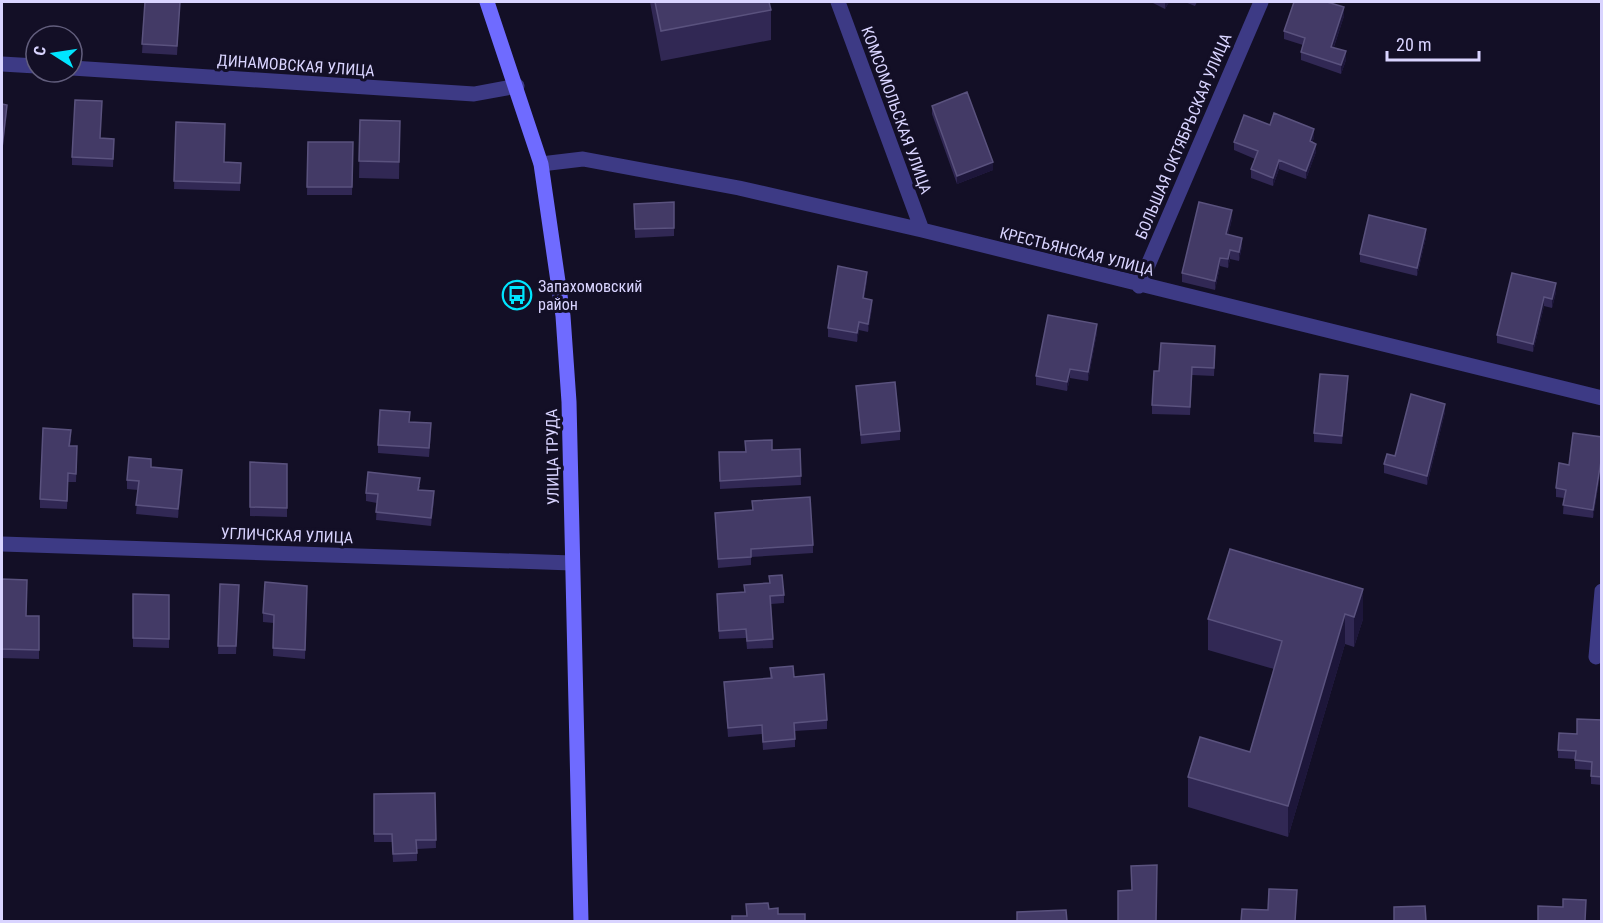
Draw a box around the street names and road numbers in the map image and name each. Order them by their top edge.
street label: КОМСОМОЛЬСКАЯ УЛИЦА [857,24,936,197]
street label: БОЛЬШАЯ ОКТЯБРЬСКАЯ УЛИЦА [1131,30,1236,242]
street label: ДИНАМОВСКАЯ УЛИЦА [217,51,375,80]
street label: КРЕСТЬЯНСКАЯ УЛИЦА [998,223,1156,280]
street label: УЛИЦА ТРУДА [542,409,563,505]
street label: УГЛИЧСКАЯ УЛИЦА [220,524,354,547]

